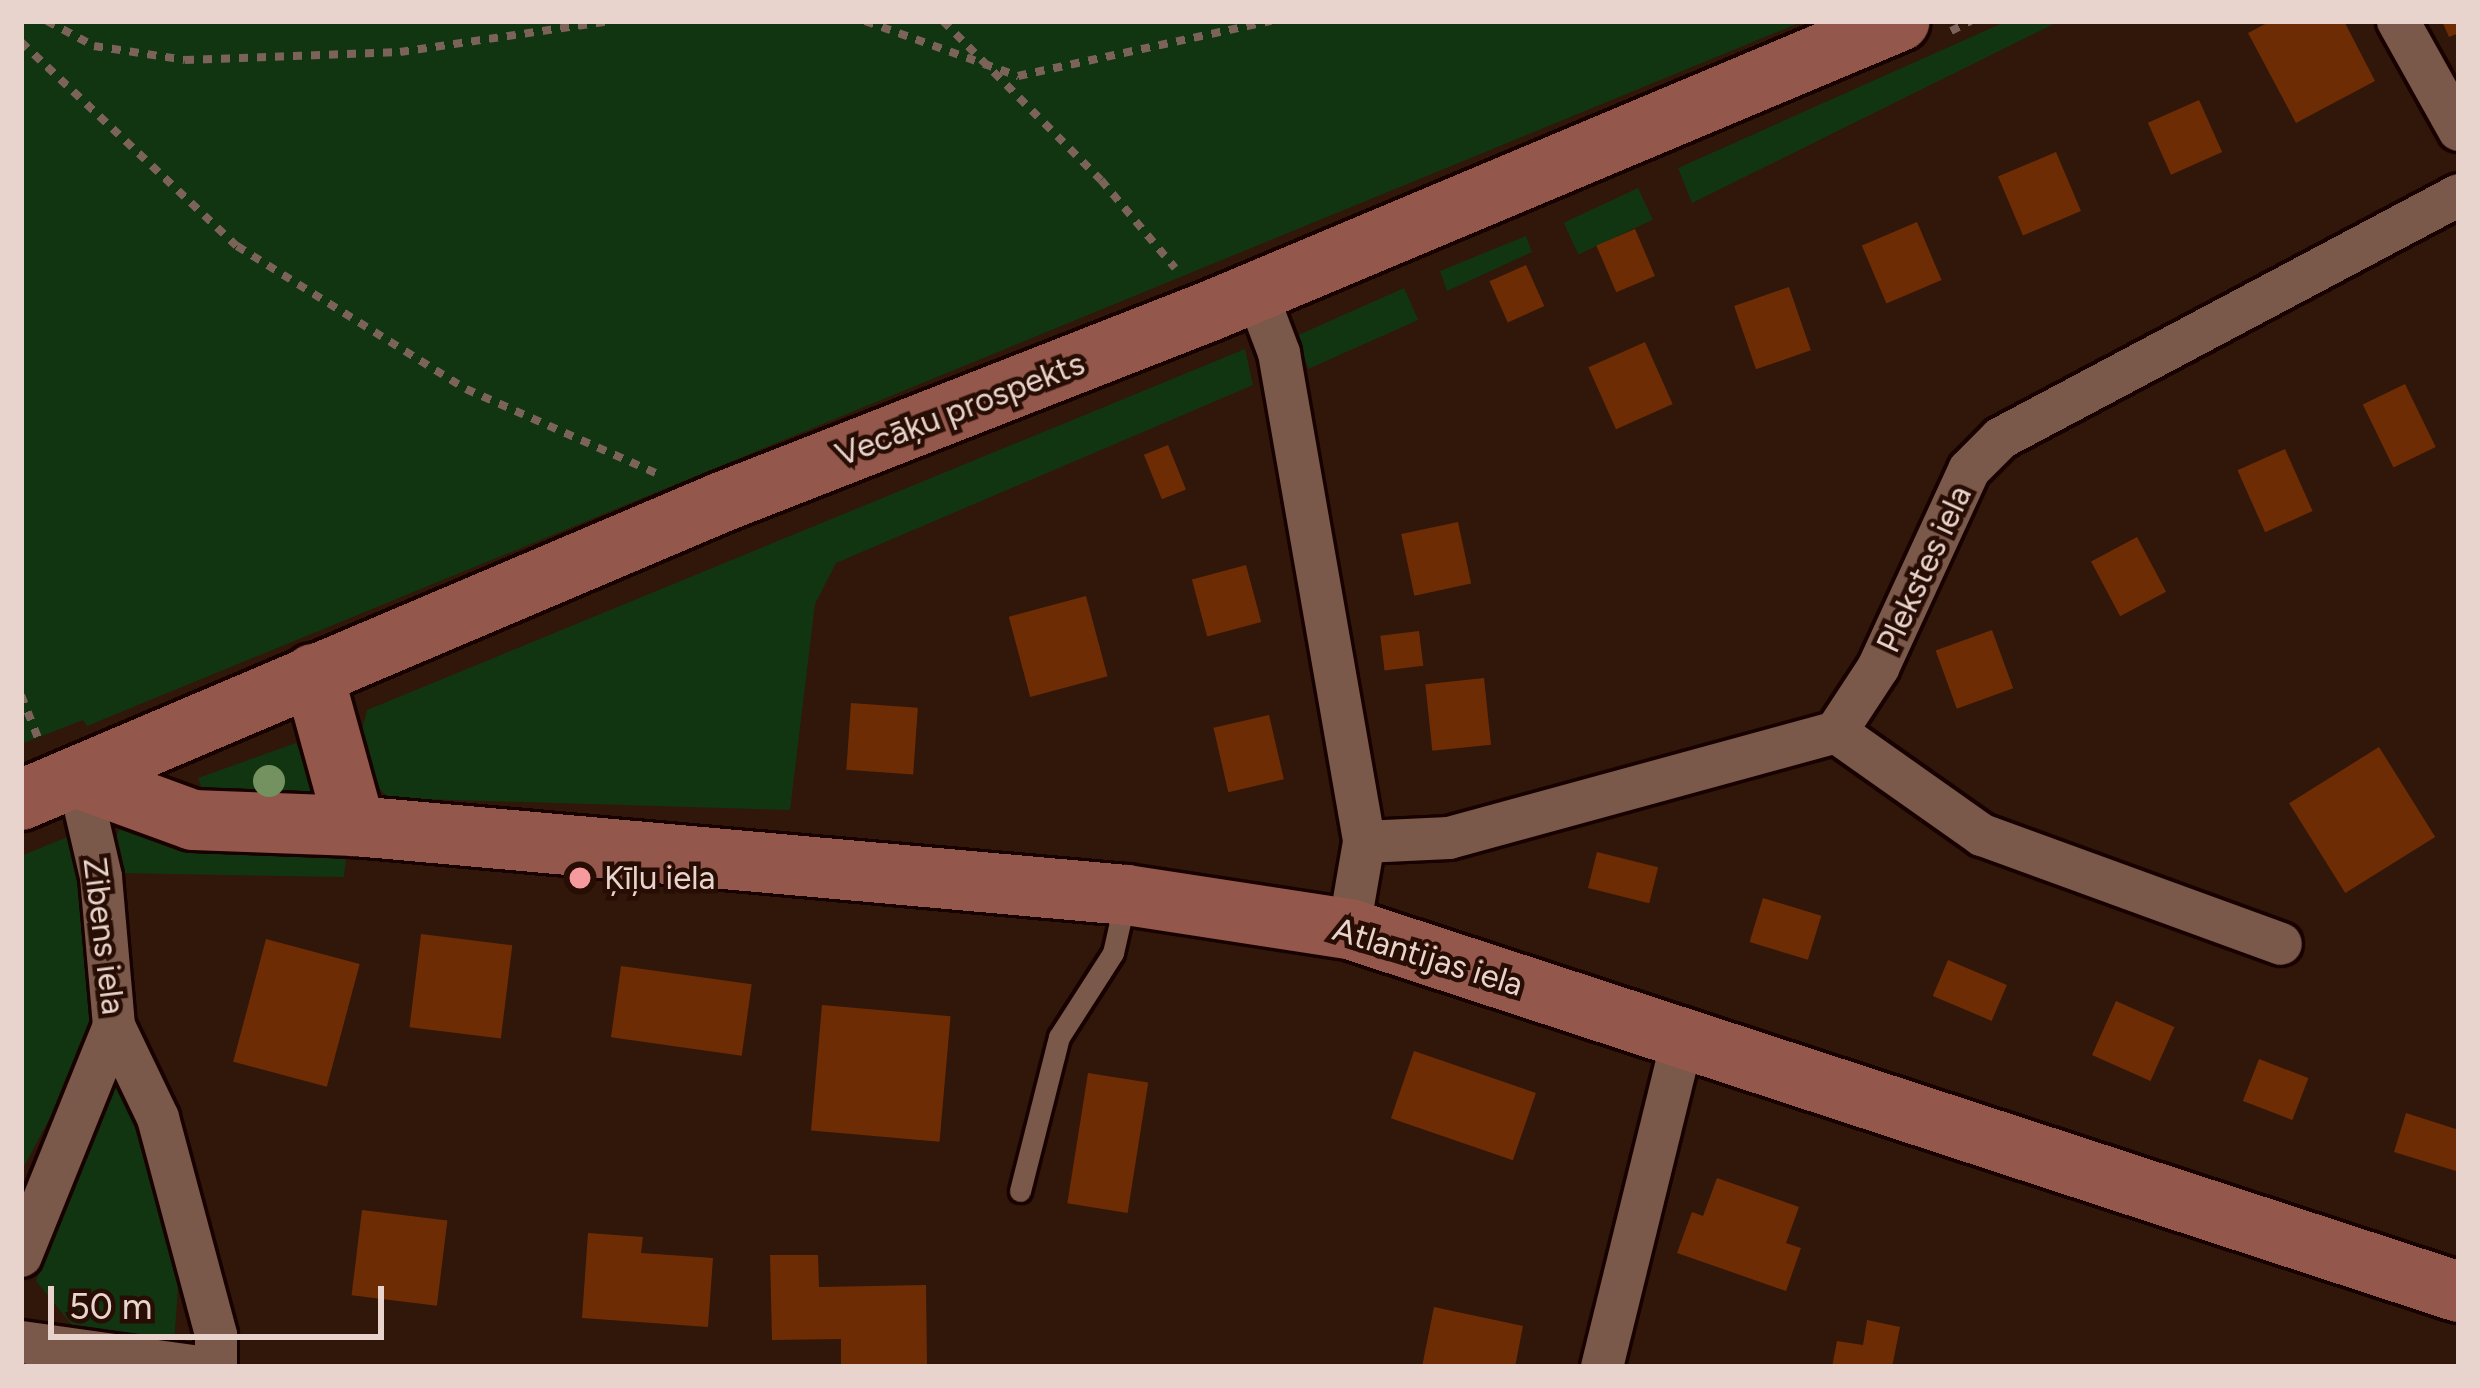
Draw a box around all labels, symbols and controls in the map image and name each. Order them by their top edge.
street label: Vecāķu prospekts [830,343,1090,475]
street label: Plekstes iela [1868,479,1980,659]
street label: Zibens iela [75,855,133,1017]
place label: Ķīļu iela [604,858,715,898]
marker: Ķīļu iela [567,865,593,891]
street label: Atlantijas iela [1328,909,1528,1005]
scale bar [54,1262,390,1336]
text: 50 m [69,1285,152,1328]

